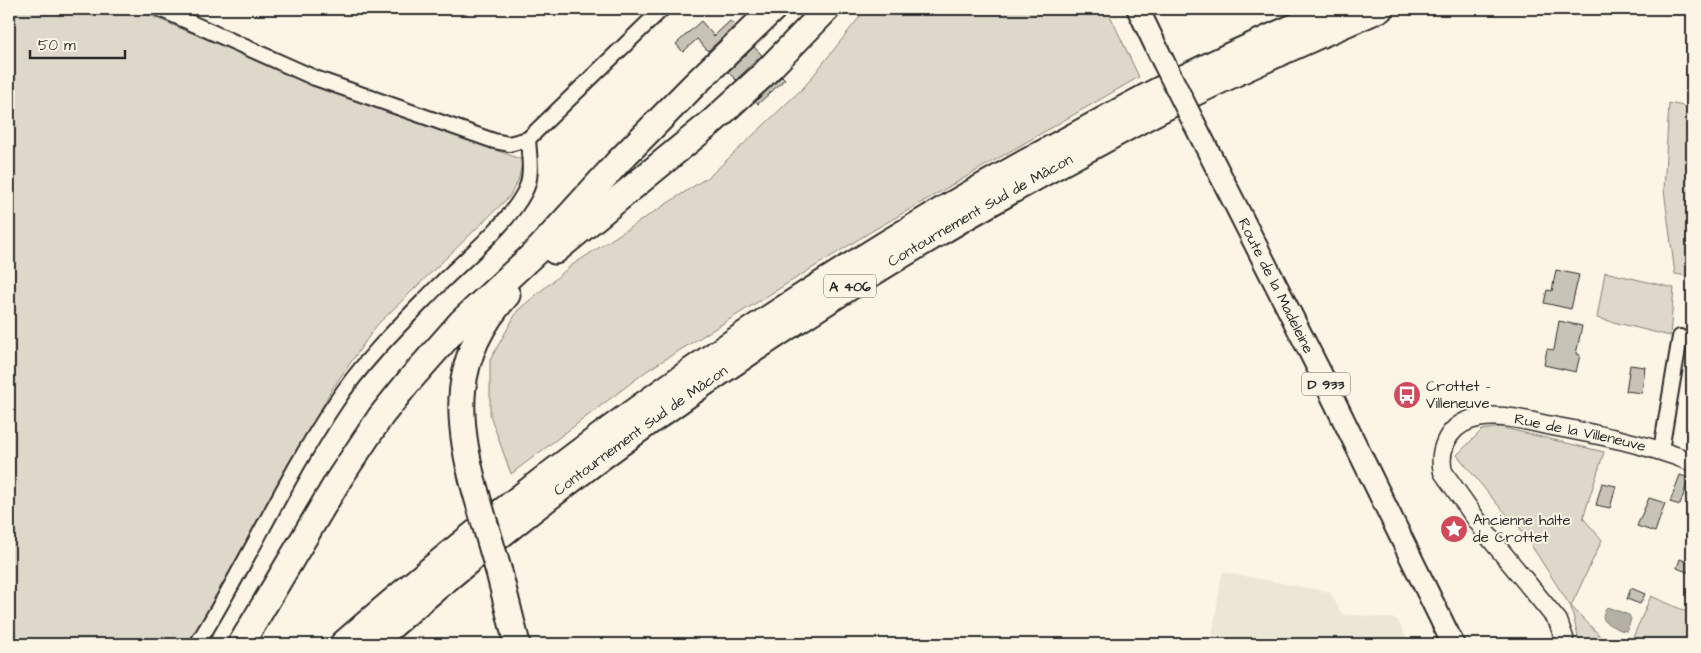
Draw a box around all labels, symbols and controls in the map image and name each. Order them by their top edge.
scale bar [30,28,125,60]
text: 50 m [38,35,76,56]
street label: Contournement Sud de Mâcon [884,149,1077,272]
street label: Route de la Madeleine [1233,215,1319,357]
road number: A 406 [824,274,876,298]
street label: Contournement Sud de Mâcon [549,360,732,501]
road number: D 933 [1302,372,1350,396]
place label: Crottet - Villeneuve [1426,376,1491,414]
bus stop icon: Crottet - Villeneuve [1392,380,1422,410]
street label: Rue de la Villeneuve [1513,408,1648,457]
place label: Ancienne halte de Crottet [1473,510,1571,548]
place icon: Ancienne halte de Crottet [1439,514,1469,544]

